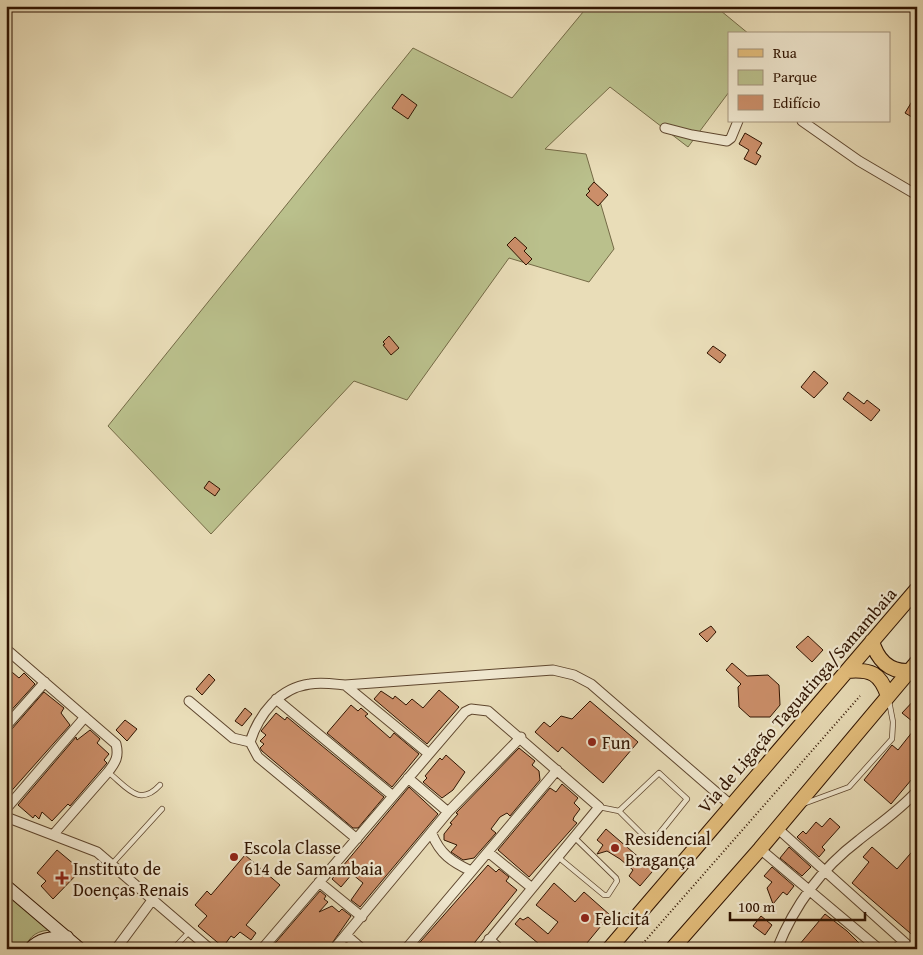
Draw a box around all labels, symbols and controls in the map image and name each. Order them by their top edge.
legend [728,32,890,122]
text: Rua [773,42,797,63]
text: Parque [773,66,817,87]
text: Edifício [773,92,821,113]
street label: Via de Ligação Taguatinga/Samambaia [691,581,903,819]
place label: Fun [602,729,631,756]
marker: Fun [586,736,598,748]
place label: Residencial Bragança [625,825,711,873]
place label: Escola Classe 614 de Samambaia [244,834,383,882]
marker: Residencial Bragança [609,842,621,854]
marker: Escola Classe 614 de Samambaia [228,851,240,863]
place label: Instituto de Doenças Renais [73,855,189,903]
marker: Instituto de Doenças Renais [55,871,69,885]
scale bar [730,890,866,922]
text: 100 m [738,896,776,917]
place label: Felicitá [595,905,650,932]
marker: Felicitá [579,912,591,924]

